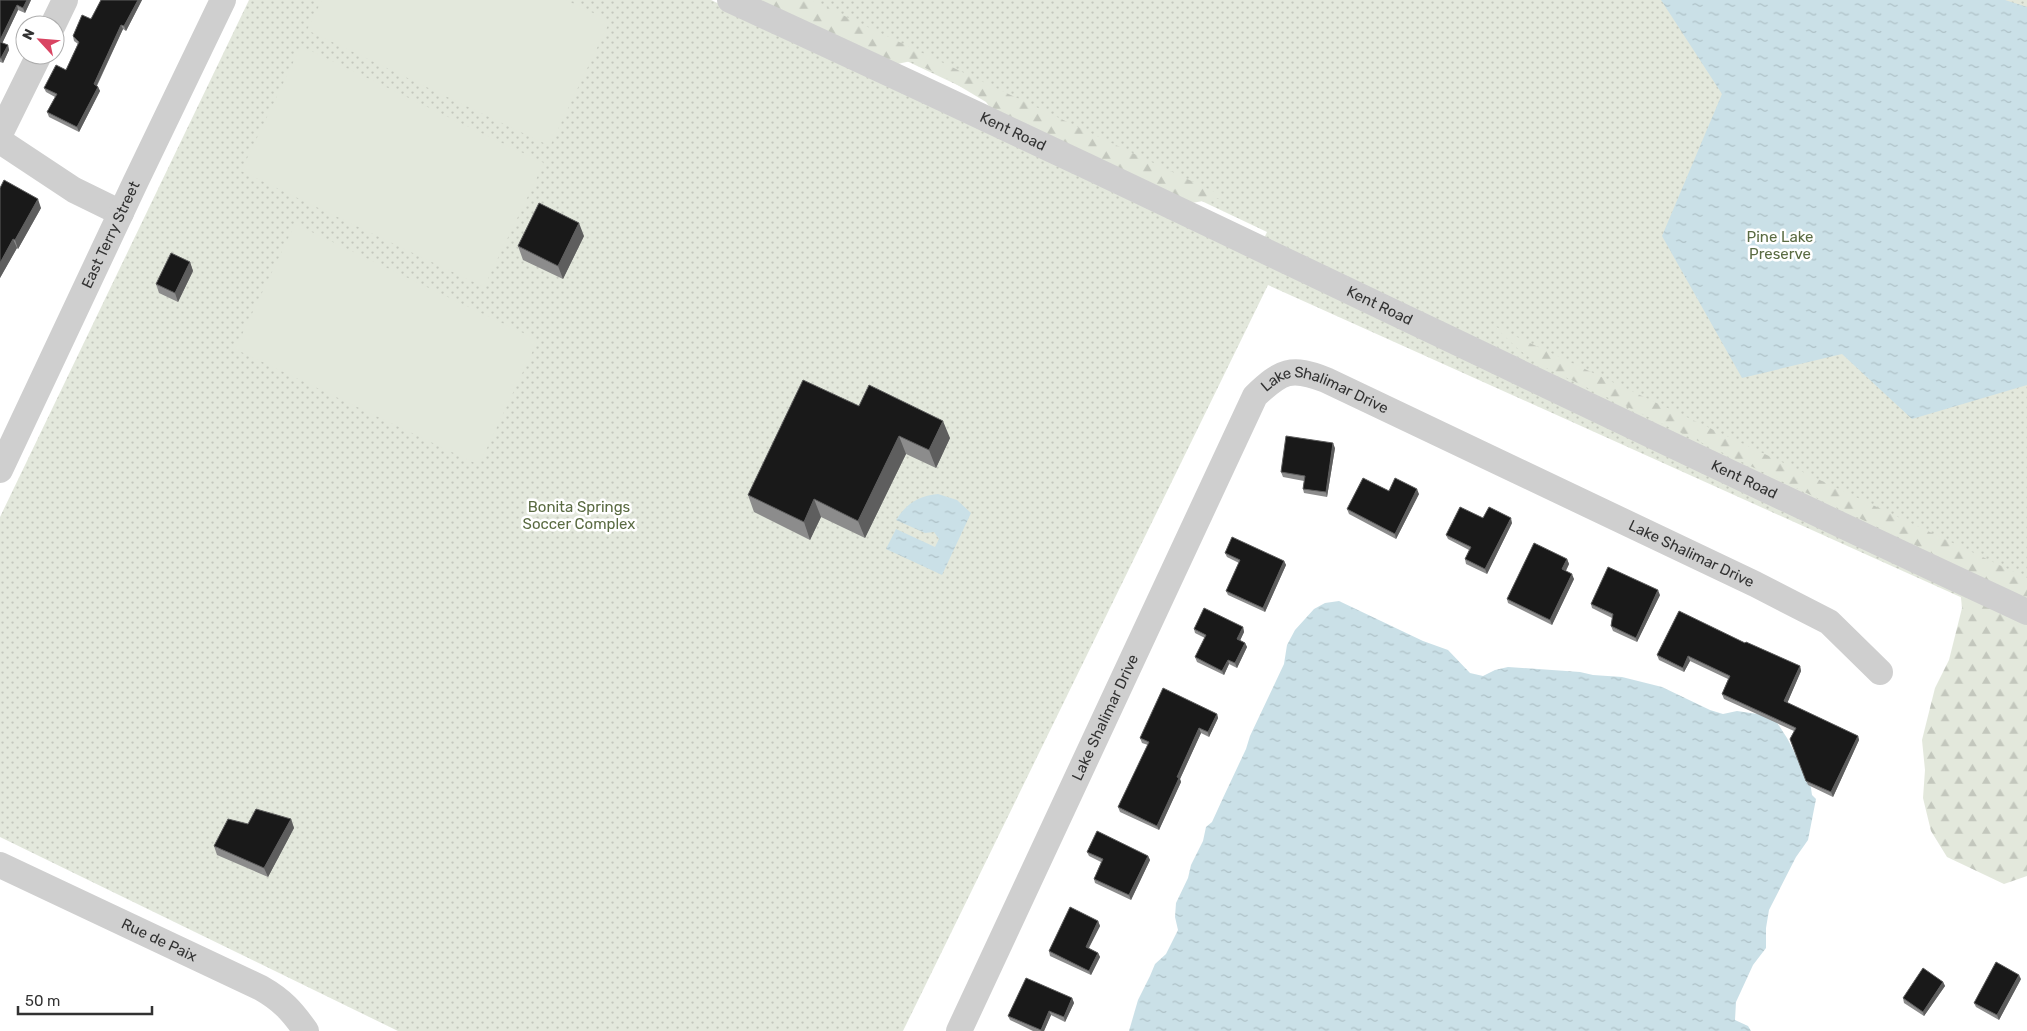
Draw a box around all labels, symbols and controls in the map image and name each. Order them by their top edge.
north arrow [15,15,65,65]
text: N [19,26,39,43]
street label: Kent Road [977,108,1049,155]
street label: East Terry Street [78,178,144,291]
park label: Pine Lake Preserve [1747,228,1813,263]
street label: Kent Road [1344,282,1416,329]
street label: Lake Shalimar Drive [1257,363,1391,417]
street label: Kent Road [1708,456,1780,503]
park label: Bonita Springs Soccer Complex [523,498,635,533]
street label: Lake Shalimar Drive [1626,516,1757,591]
street label: Lake Shalimar Drive [1068,651,1142,783]
street label: Rue de Paix [119,915,200,966]
scale bar [18,984,151,1016]
text: 50 m [25,992,60,1010]

